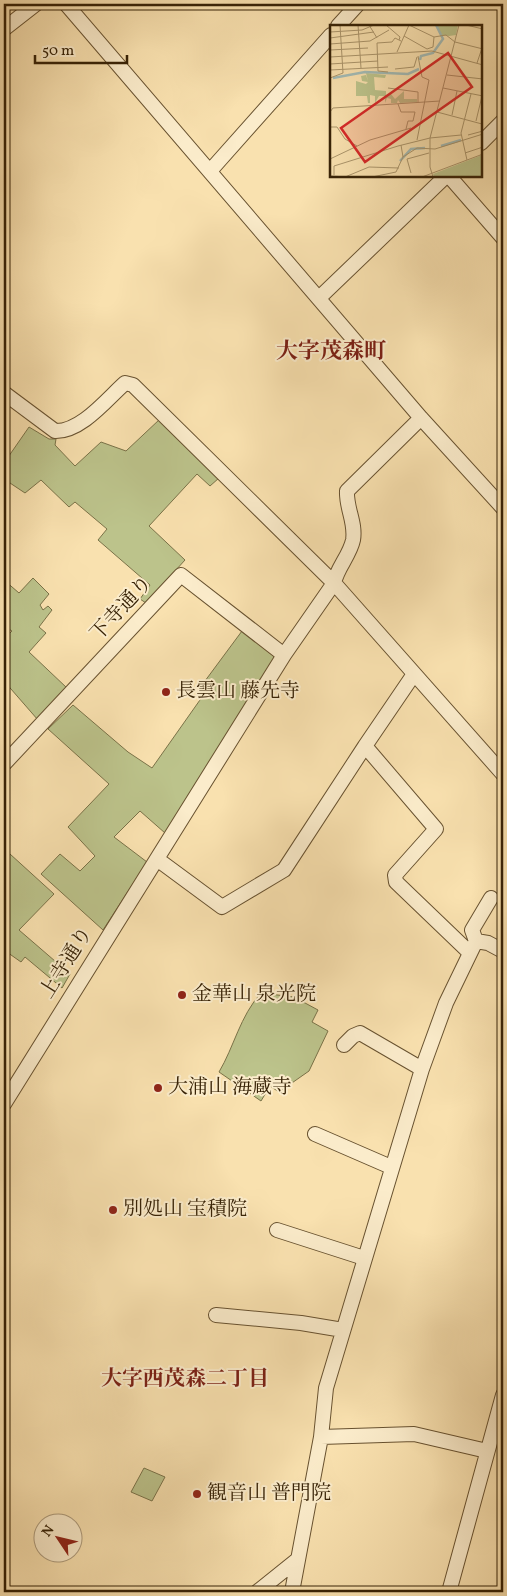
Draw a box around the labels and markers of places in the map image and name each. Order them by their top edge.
place label: 長雲山 藤先寺 [176,678,300,706]
marker: 長雲山 藤先寺 [160,686,172,698]
place label: 金華山 泉光院 [192,981,316,1009]
marker: 金華山 泉光院 [176,989,188,1001]
place label: 大浦山 海蔵寺 [168,1074,292,1102]
marker: 大浦山 海蔵寺 [152,1082,164,1094]
place label: 別処山 宝積院 [123,1196,247,1224]
marker: 別処山 宝積院 [107,1204,119,1216]
place label: 観音山 普門院 [207,1480,331,1508]
marker: 観音山 普門院 [191,1488,203,1500]

